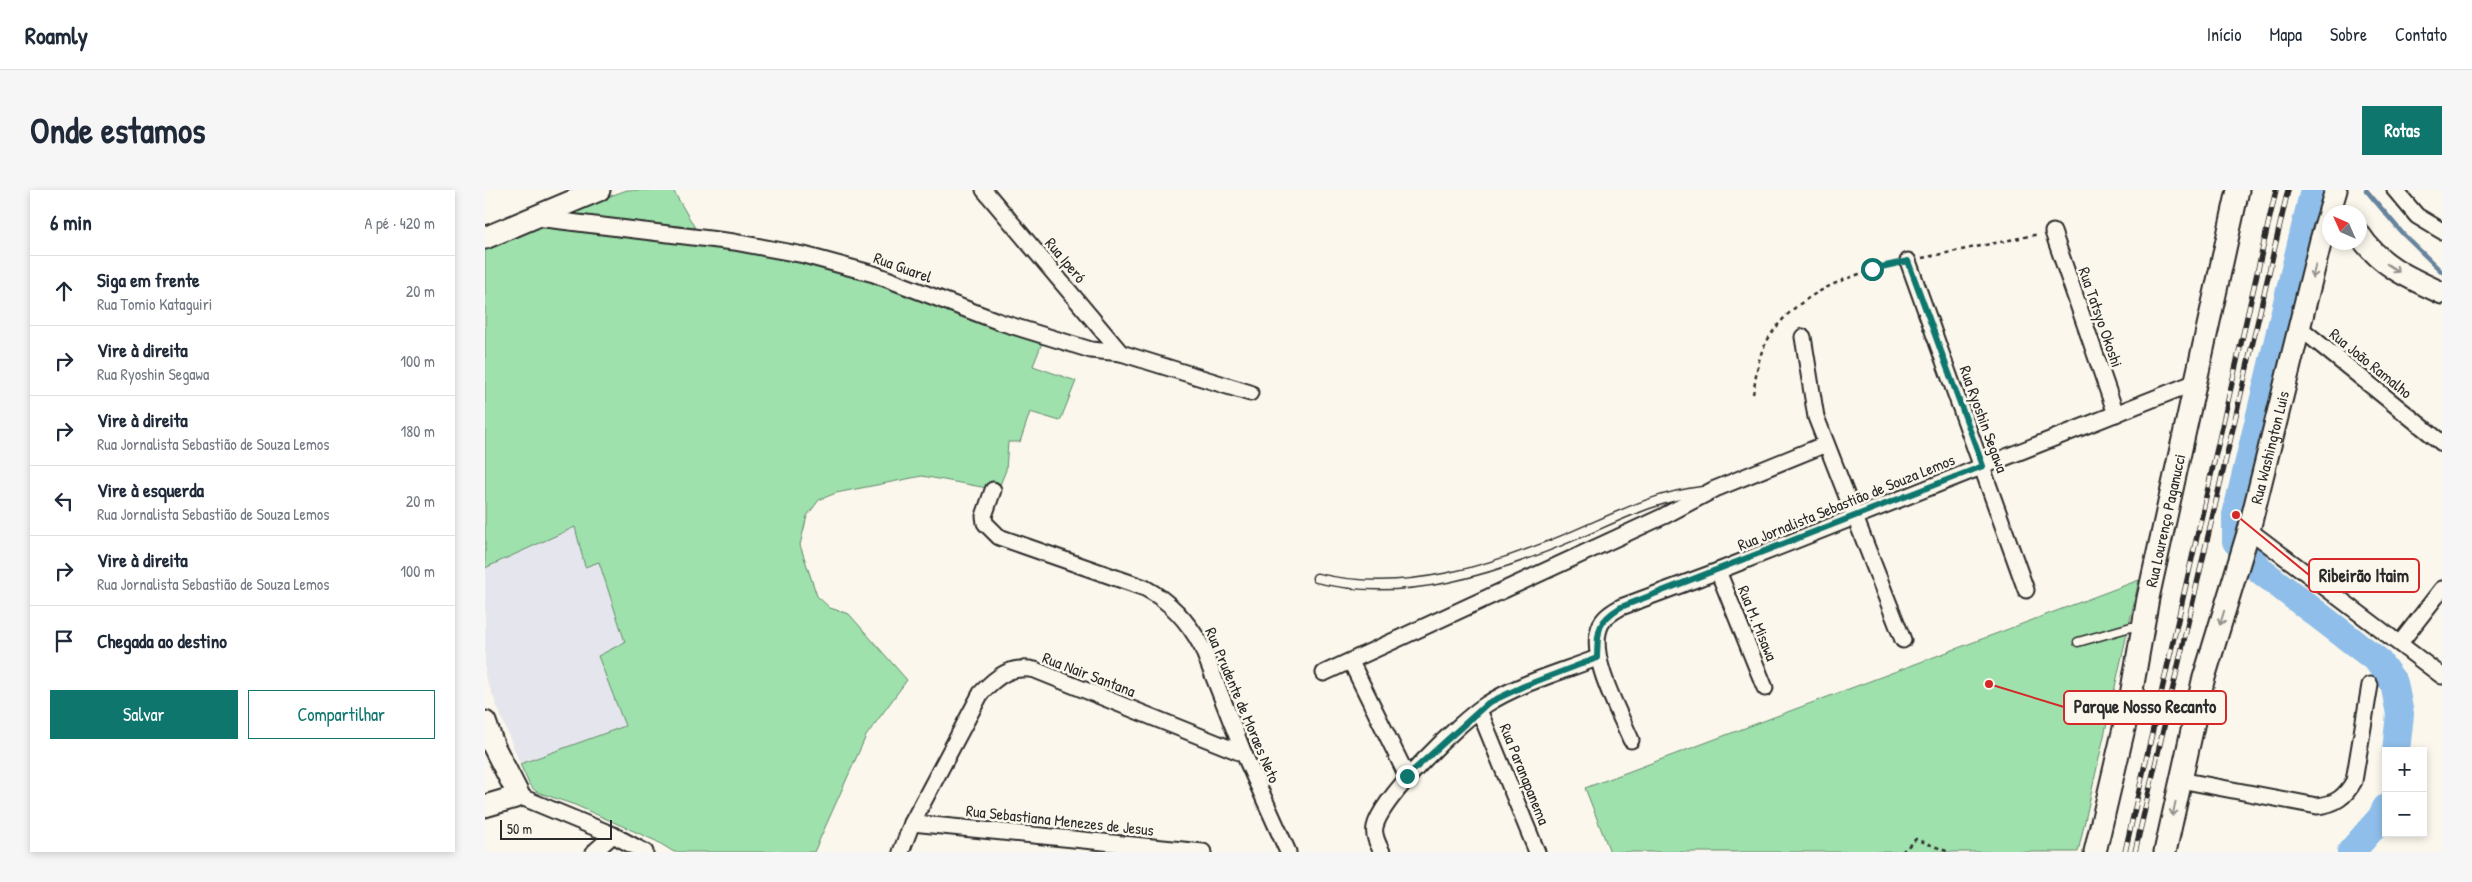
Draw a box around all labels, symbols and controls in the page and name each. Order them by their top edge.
text: Roamly [25,19,88,51]
text: Início [2207,22,2241,47]
text: Mapa [2269,22,2302,47]
text: Sobre [2330,22,2367,47]
text: Contato [2395,22,2447,47]
button: Rotas [2362,106,2442,155]
text: Onde estamos [30,107,205,154]
north arrow [2322,205,2367,250]
text: 6 min [50,208,92,237]
text: A pé · 420 m [365,212,435,234]
street label: Rua Iperó [1040,233,1092,288]
street label: Rua Guarel [871,246,936,288]
route start [1861,258,1884,281]
one-way arrow [2309,262,2318,278]
one-way arrow [2386,263,2400,274]
street label: Rua Tatsyo Okoshi [2074,264,2128,370]
text: Siga em frente [97,267,200,293]
icon: ahead [50,277,78,305]
text: 20 m [406,280,435,302]
text: Rua Tomio Kataguiri [97,293,212,315]
street label: Rua João Ramalho [2325,323,2417,404]
text: Vire à direita [97,337,188,363]
icon: right [50,347,78,375]
text: 100 m [400,350,435,372]
street label: Rua Ryoshin Segawa [1954,362,2014,476]
text: Rua Ryoshin Segawa [97,363,209,385]
street label: Rua Washington Luis [2245,389,2294,506]
text: Vire à direita [97,407,188,433]
icon: right [50,417,78,445]
text: 180 m [401,420,435,442]
text: Rua Jornalista Sebastião de Souza Lemos [97,433,329,455]
street label: Rua Jornalista Sebastião de Souza Lemos [1734,448,1958,556]
street label: Rua Lourenço Paganucci [2140,452,2190,589]
text: Vire à esquerda [97,477,204,503]
icon: left [50,487,78,515]
text: 20 m [406,490,435,512]
text: Rua Jornalista Sebastião de Souza Lemos [97,503,329,525]
text: Vire à direita [97,547,188,573]
icon: right [50,557,78,585]
callout: Ribeirão Itaim [2309,559,2419,592]
text: 100 m [400,560,435,582]
text: Ribeirão Itaim [2319,563,2409,588]
text: Rua Jornalista Sebastião de Souza Lemos [97,573,329,595]
street label: Rua M. Misawa [1733,582,1783,664]
one-way arrow [2217,610,2226,625]
street label: Rua Prudente de Moraes Neto [1200,624,1286,787]
icon: arrive [50,627,78,655]
text: Chegada ao destino [97,628,227,654]
street label: Rua Nair Santana [1039,646,1139,702]
button: Salvar [50,690,238,739]
button: Compartilhar [248,690,435,739]
callout: Parque Nosso Recanto [2064,691,2226,724]
text: Parque Nosso Recanto [2074,694,2217,720]
street label: Rua Paranapanema [1495,720,1555,828]
map controls [2382,747,2427,837]
button: + [2382,747,2427,792]
route end [1396,765,1419,788]
button: − [2382,792,2427,837]
street label: Rua Sebastiana Menezes de Jesus [965,799,1155,841]
one-way arrow [2168,801,2178,817]
scale bar [500,817,613,840]
text: 50 m [507,819,532,838]

